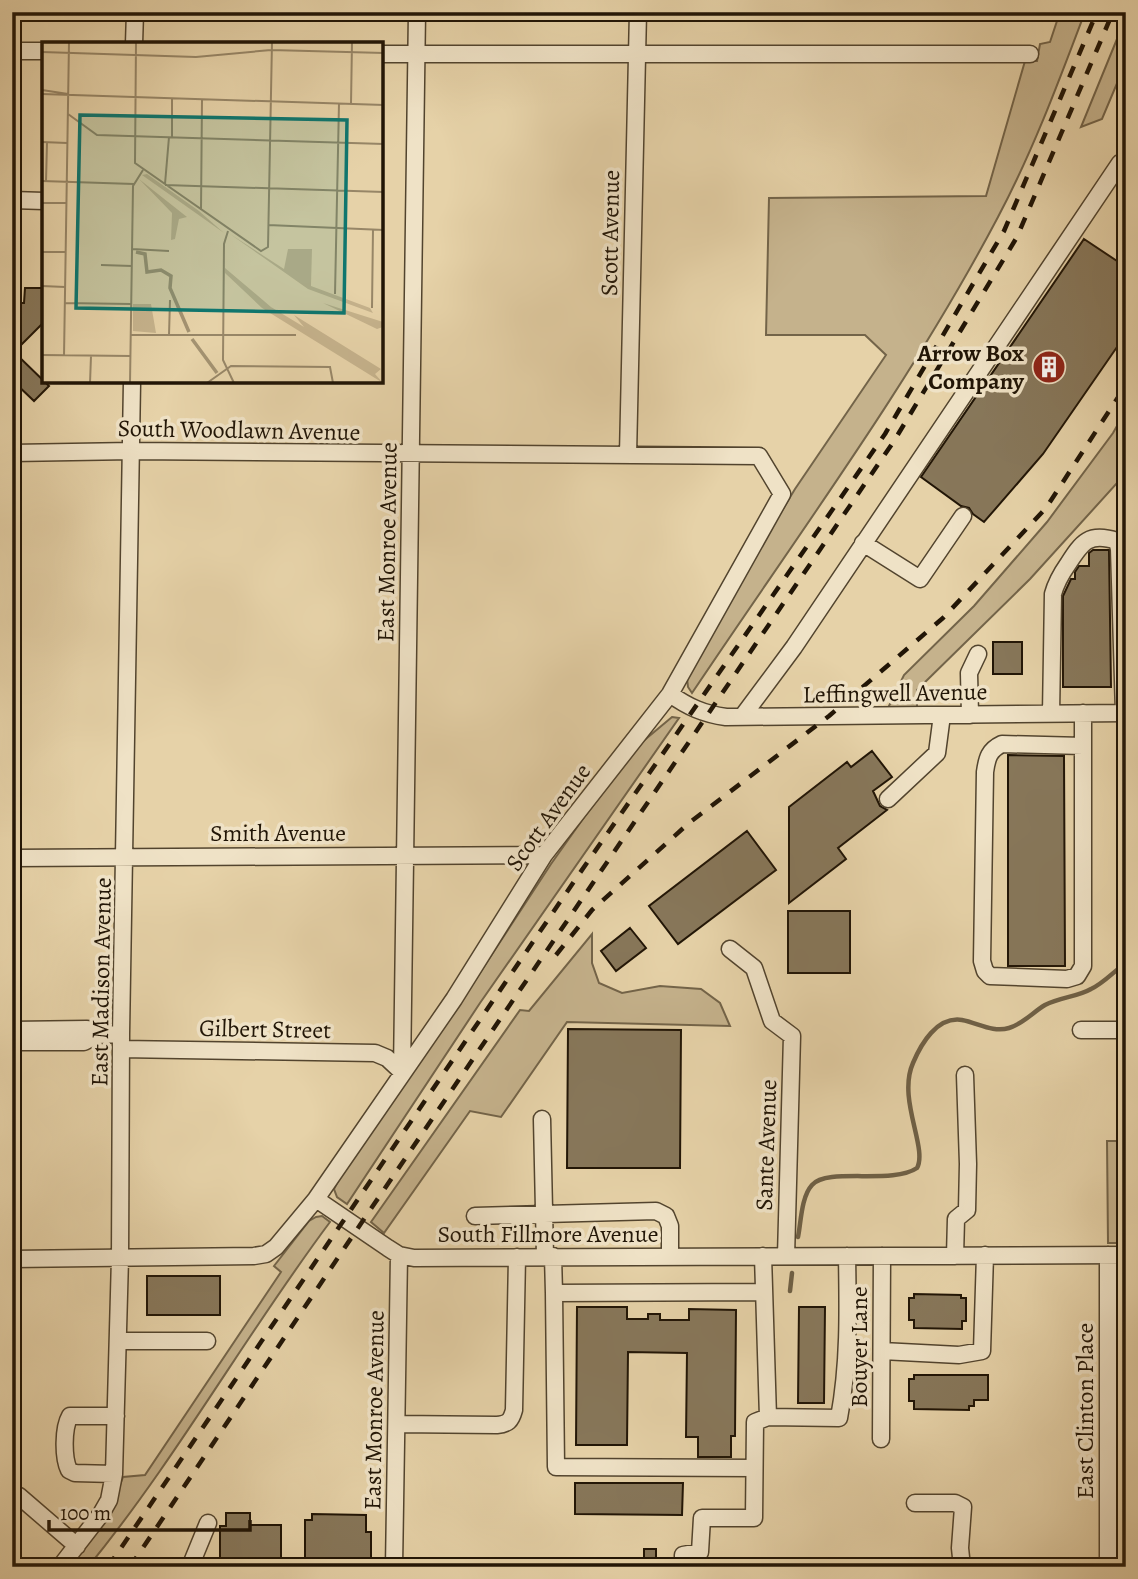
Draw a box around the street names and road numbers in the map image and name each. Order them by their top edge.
street label: Scott Avenue [593,170,627,296]
street label: South Woodlawn Avenue [117,412,361,448]
street label: East Monroe Avenue [369,442,405,642]
street label: Leffingwell Avenue [802,675,988,711]
street label: Scott Avenue [498,757,598,877]
street label: Smith Avenue [210,817,346,849]
street label: East Madison Avenue [83,877,119,1087]
street label: Gilbert Street [199,1012,331,1046]
street label: Sante Avenue [748,1079,784,1211]
street label: South Fillmore Avenue [438,1218,658,1250]
street label: Bouyer Lane [843,1286,875,1408]
street label: East Monroe Avenue [356,1310,392,1510]
street label: East Clinton Place [1069,1323,1101,1499]

